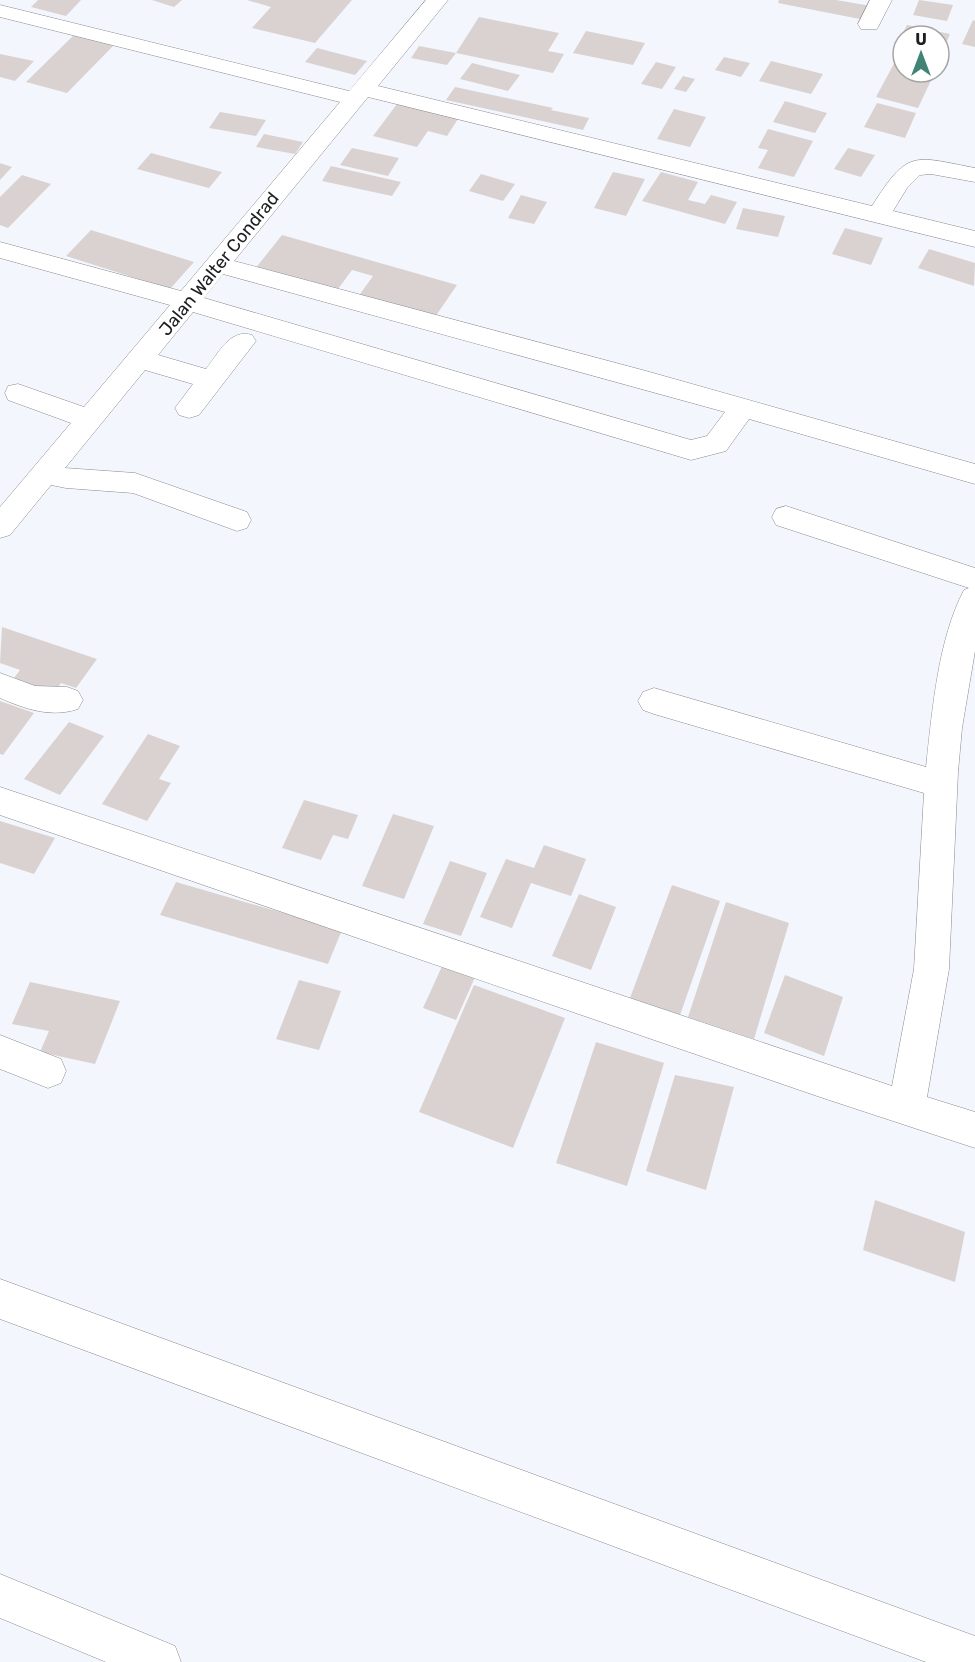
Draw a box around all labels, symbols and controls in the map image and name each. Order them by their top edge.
north arrow [891,24,951,84]
text: U [915,30,927,49]
street label: Jalan Walter Condrad [154,188,284,340]

